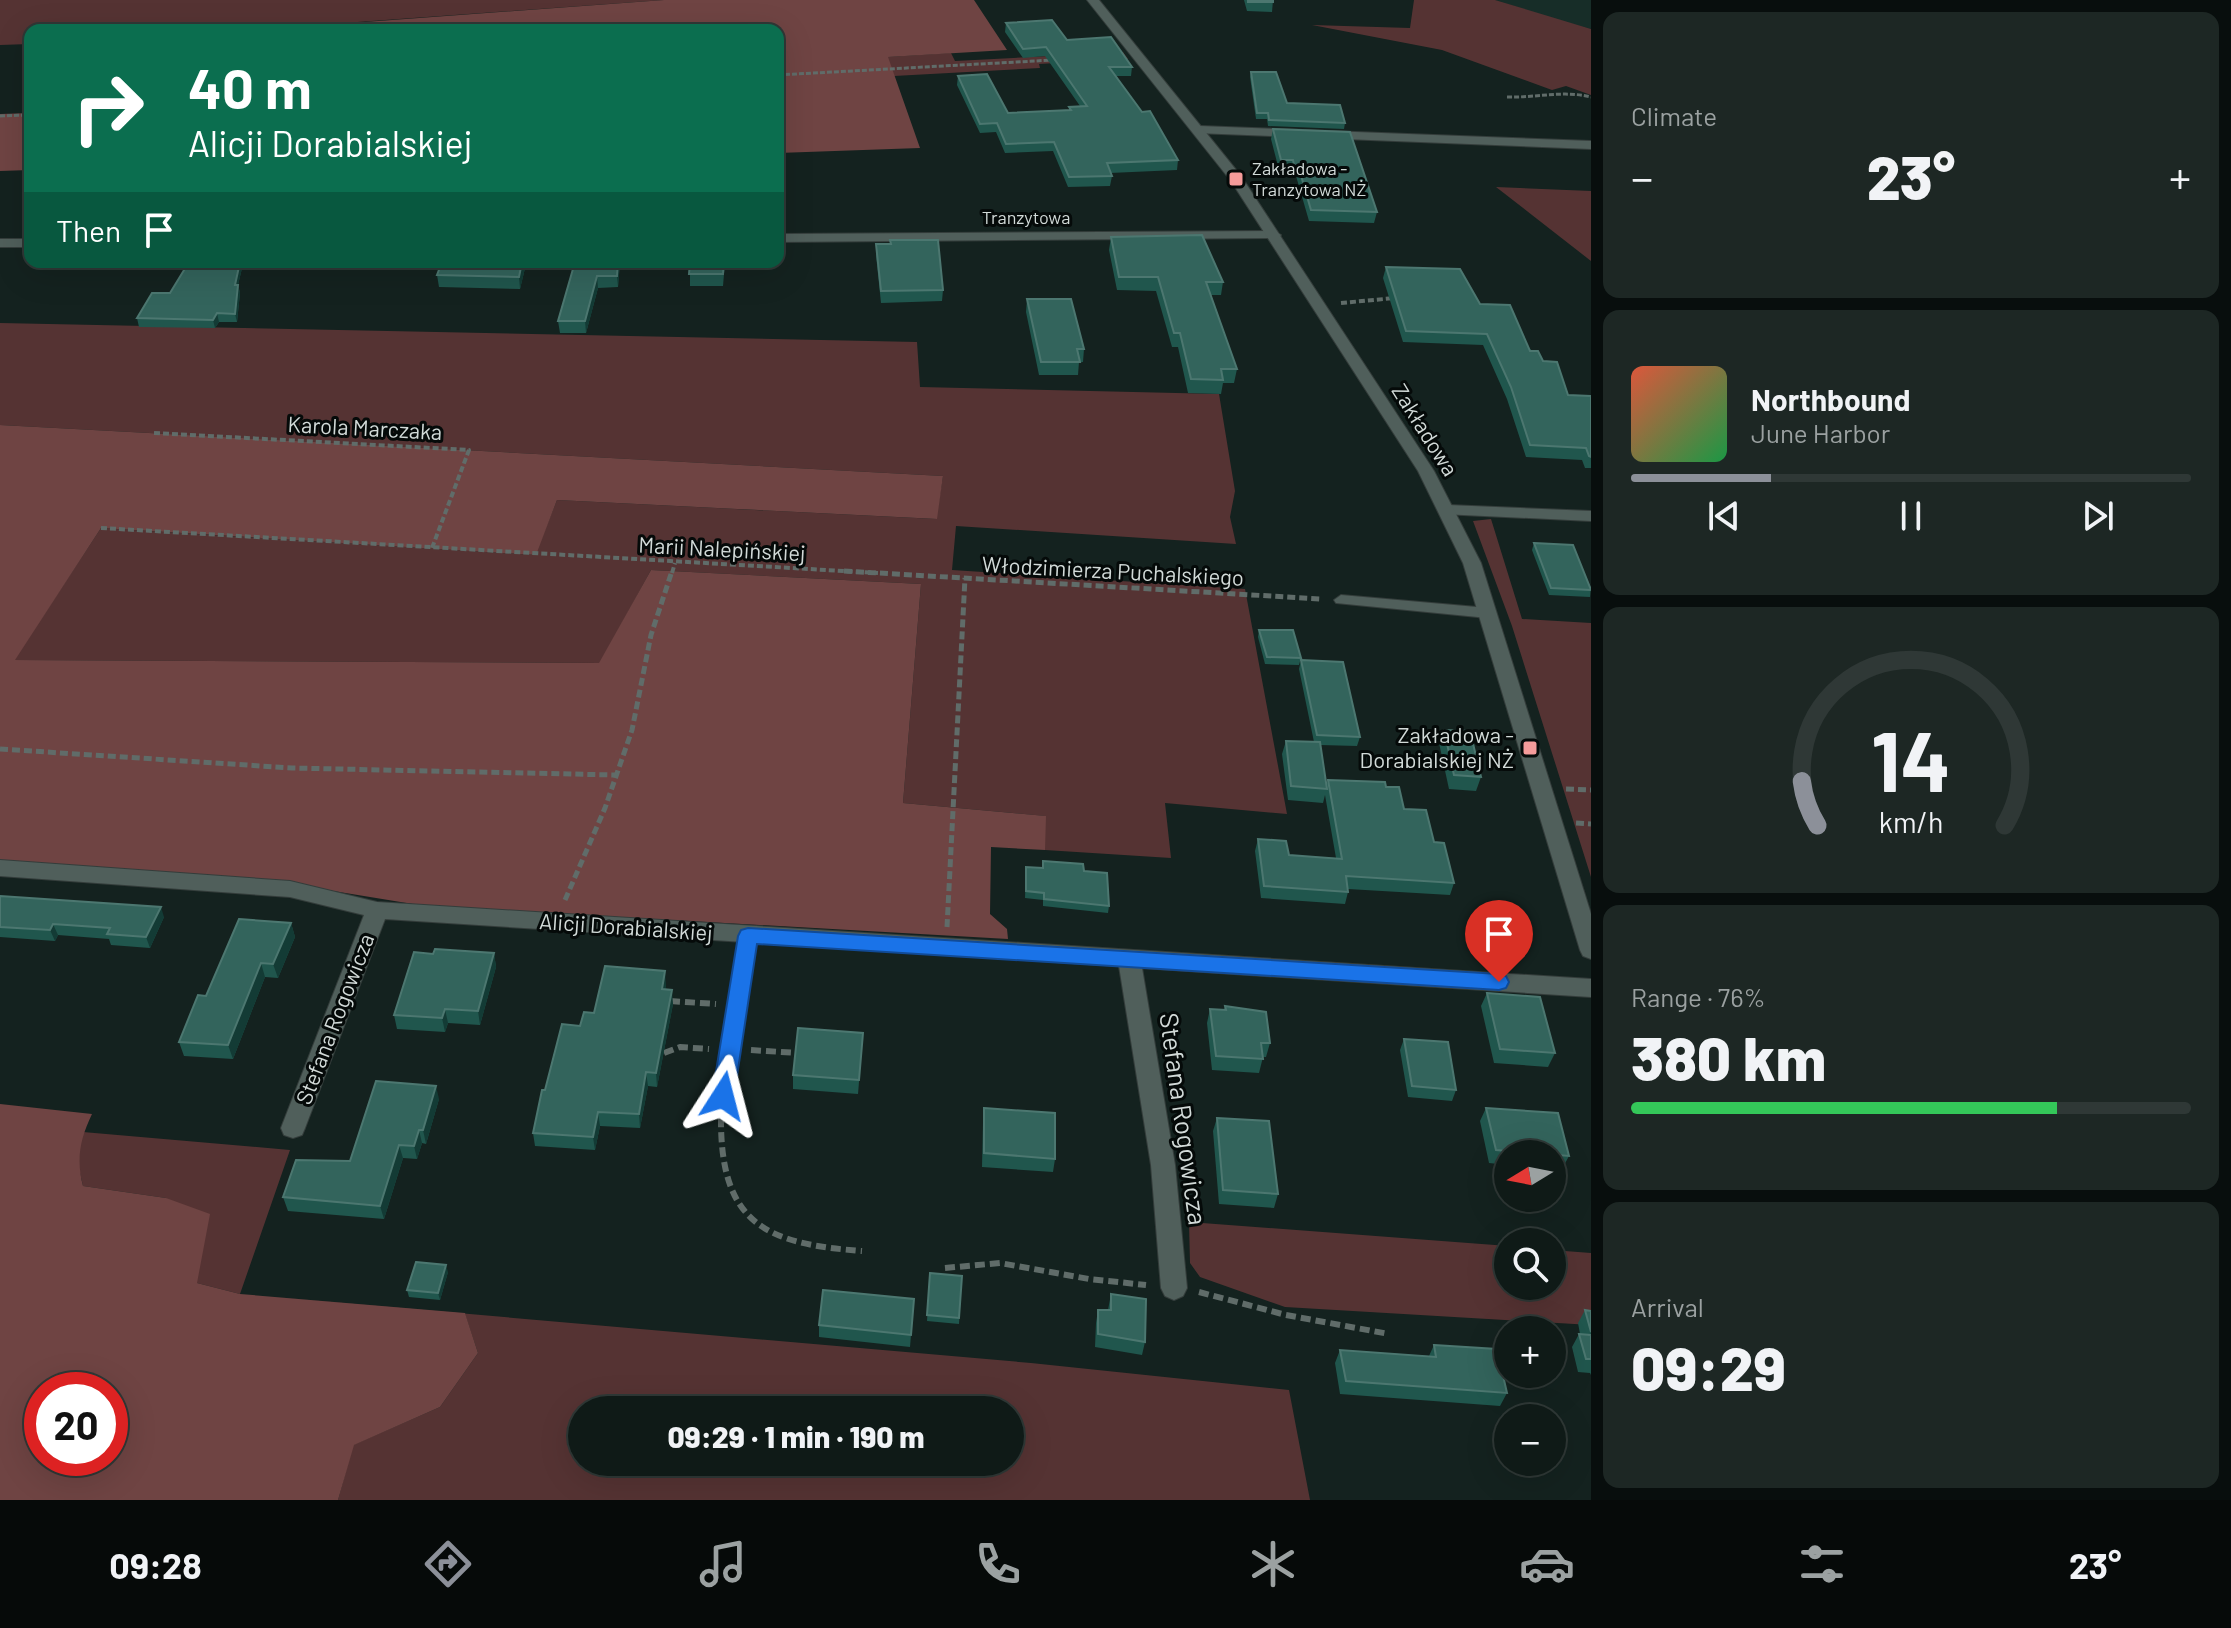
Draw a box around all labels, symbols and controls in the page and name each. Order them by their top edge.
text: 40 m [188,53,312,120]
icon: right [56,56,160,160]
text: Climate [1631,100,1717,131]
text: Alicji Dorabialskiej [188,121,473,164]
text: 23° [1867,140,1955,212]
text: − [1631,150,1653,203]
text: + [2169,150,2191,203]
place label: Zakładowa - Tranzytowa NŻ [1252,157,1366,200]
marker: Zakładowa - Tranzytowa NŻ [1227,170,1245,188]
street label: Tranzytowa [982,206,1070,228]
icon: arrive [137,208,181,252]
text: Then [56,212,121,248]
street label: Zakładowa [1387,379,1464,480]
text: Northbound [1751,381,1910,417]
street label: Karola Marczaka [287,410,443,444]
text: June Harbor [1751,417,1890,448]
icon: previous [1702,494,1746,538]
icon: pause [1889,494,1933,538]
icon: next [2076,494,2120,538]
street label: Marii Nalepińskiej [638,531,806,565]
street label: Włodzimierza Puchalskiego [981,550,1245,590]
text: 14 [1871,709,1951,809]
place label: Zakładowa - Dorabialskiej NŻ [1360,721,1514,772]
marker: Zakładowa - Dorabialskiej NŻ [1521,739,1539,757]
text: km/h [1879,804,1943,839]
pin [1465,900,1533,982]
street label: Alicji Dorabialskiej [538,907,714,945]
icon: arrive [1477,912,1521,956]
street label: Stefana Rogowicza [289,929,379,1108]
text: Range · 76% [1631,981,1766,1012]
street label: Stefana Rogowicza [1154,1011,1215,1227]
text: 380 km [1631,1021,1826,1093]
position arrow [681,1054,765,1138]
north arrow [1494,1140,1566,1212]
map controls [1494,1140,1566,1476]
button: search [1494,1228,1566,1300]
text: Arrival [1631,1291,1704,1322]
button: + [1494,1316,1566,1388]
text: 09:29 [1631,1331,1786,1403]
speed limit sign: 20 [24,1372,128,1476]
button: − [1494,1404,1566,1476]
text: 09:29 · 1 min · 190 m [667,1418,925,1454]
icon: directions [420,1536,476,1592]
icon: music [695,1536,751,1592]
icon: phone [970,1536,1026,1592]
icon: climate [1245,1536,1301,1592]
icon: car [1519,1536,1575,1592]
icon: filters [1794,1536,1850,1592]
text: 09:28 [109,1543,202,1586]
text: 23° [2069,1543,2122,1586]

